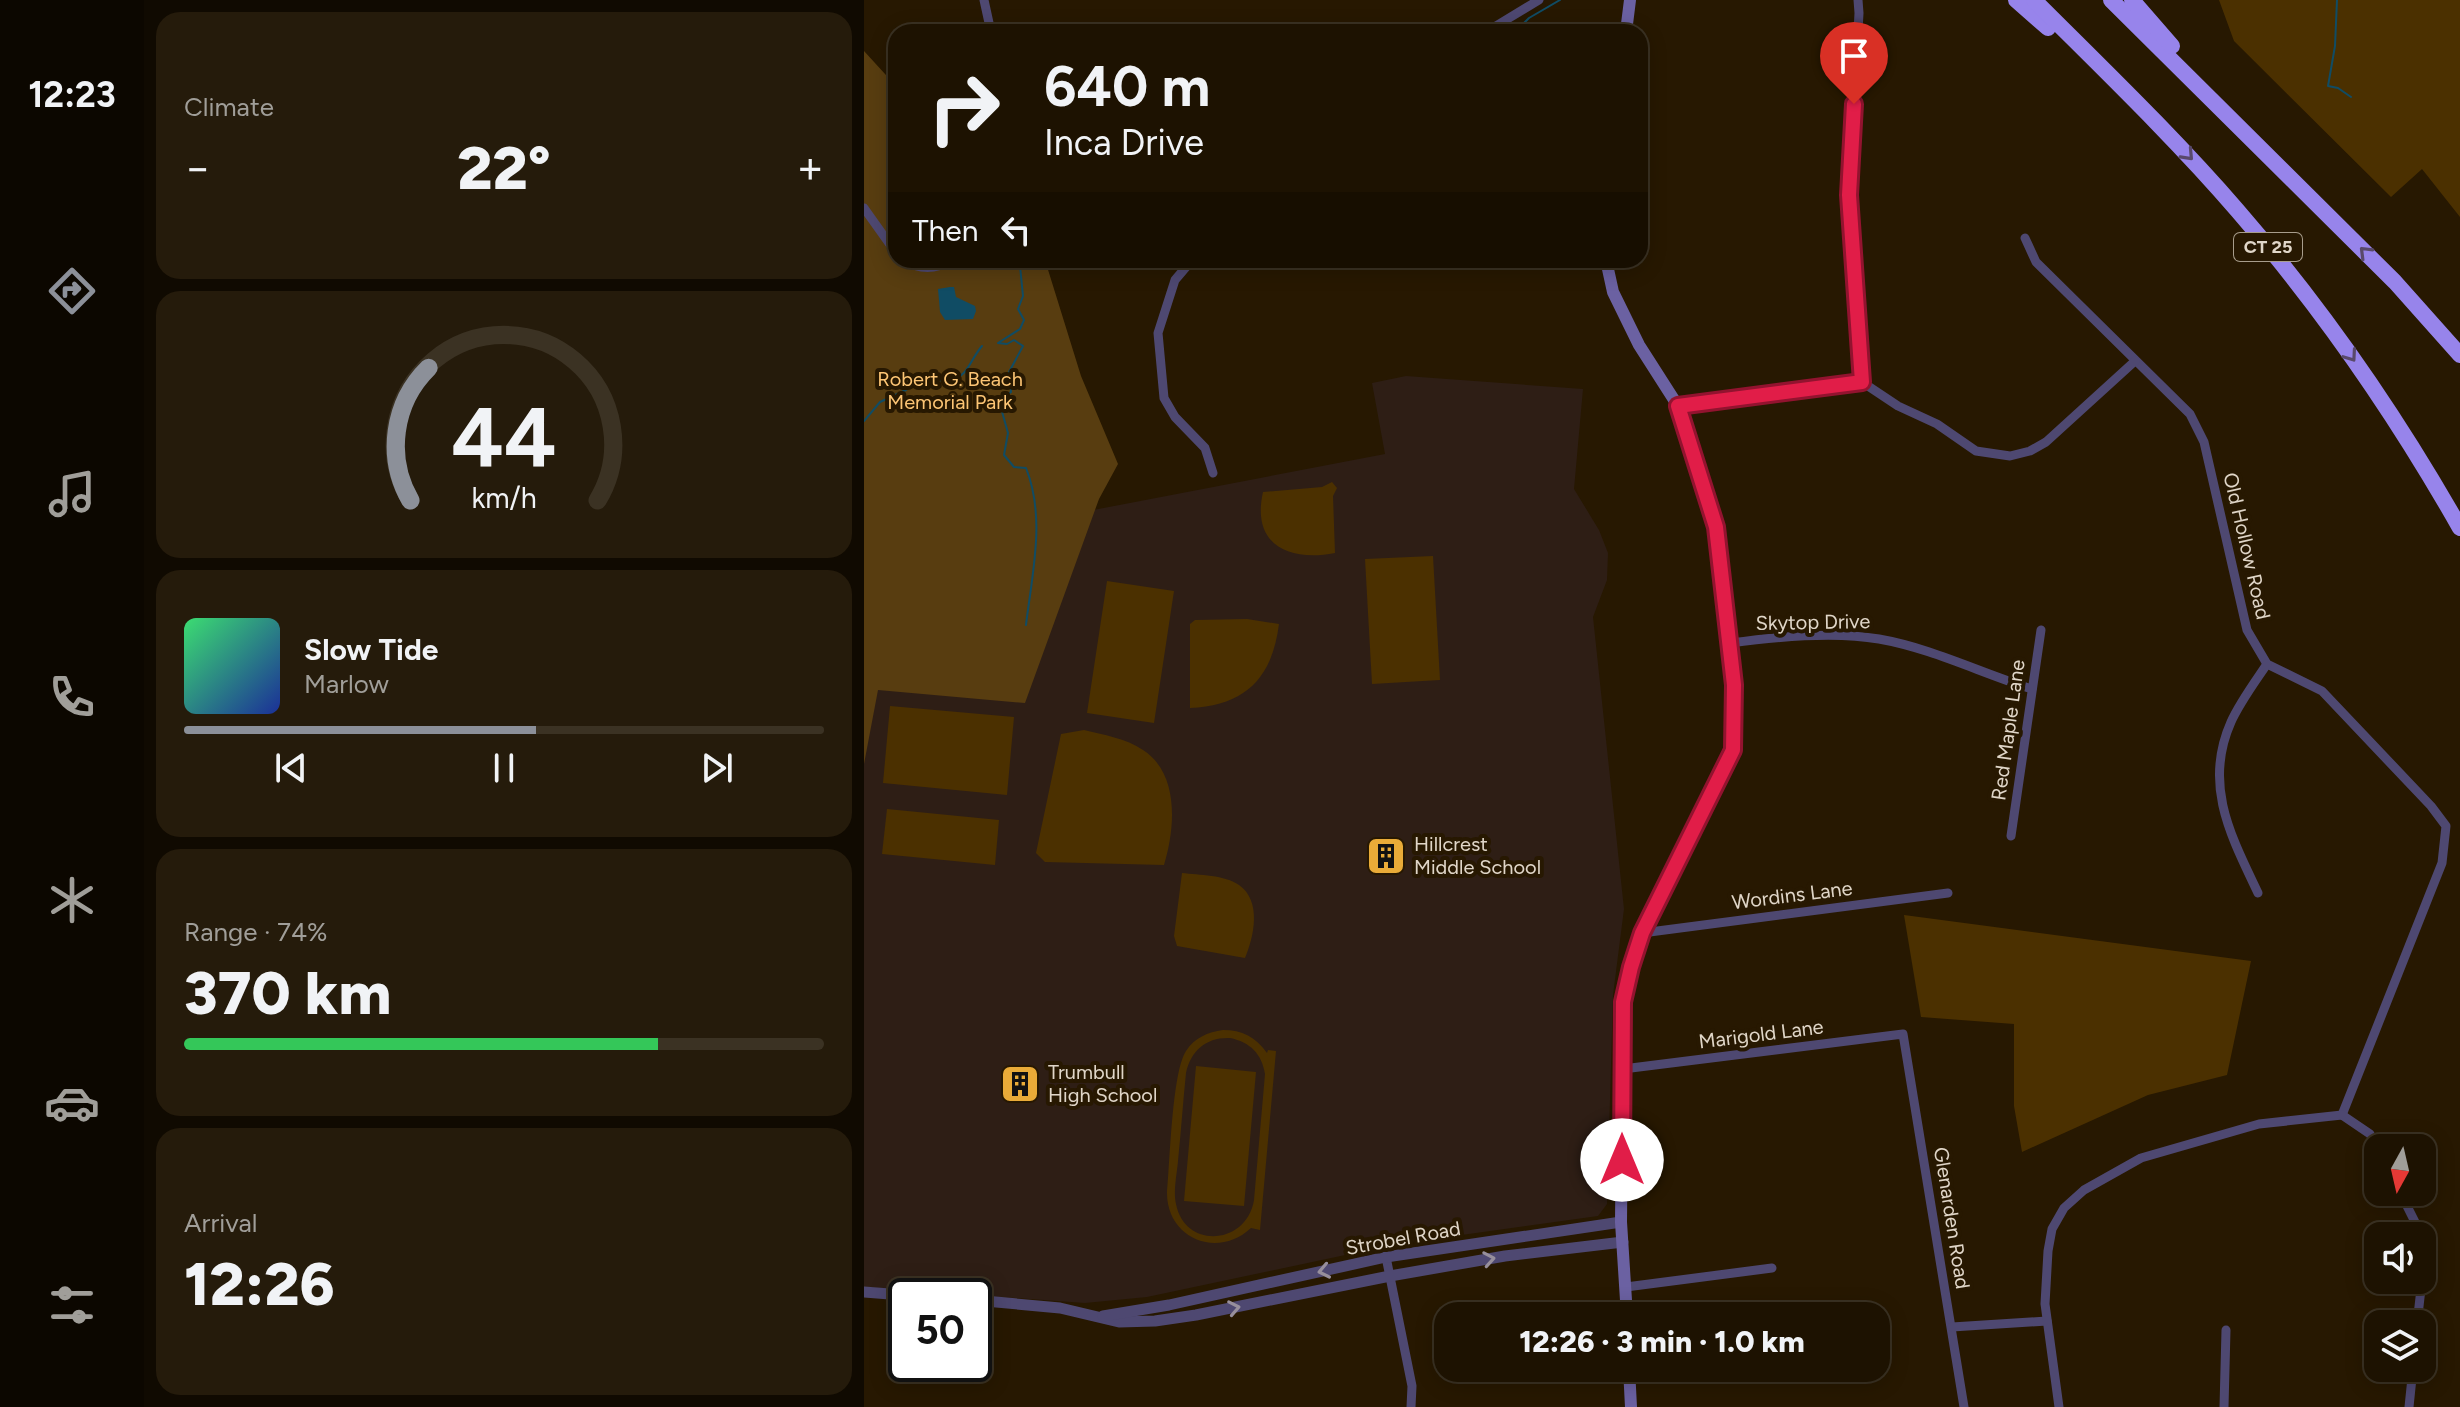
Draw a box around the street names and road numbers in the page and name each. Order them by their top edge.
road number: CT 25 [2234,233,2302,261]
street label: Old Hollow Road [2218,470,2276,622]
street label: Skytop Drive [1755,609,1871,635]
street label: Red Maple Lane [1986,658,2030,802]
street label: Wordins Lane [1730,876,1854,914]
street label: Marigold Lane [1697,1014,1825,1054]
street label: Glenarden Road [1929,1145,1975,1291]
street label: Strobel Road [1344,1216,1462,1260]

